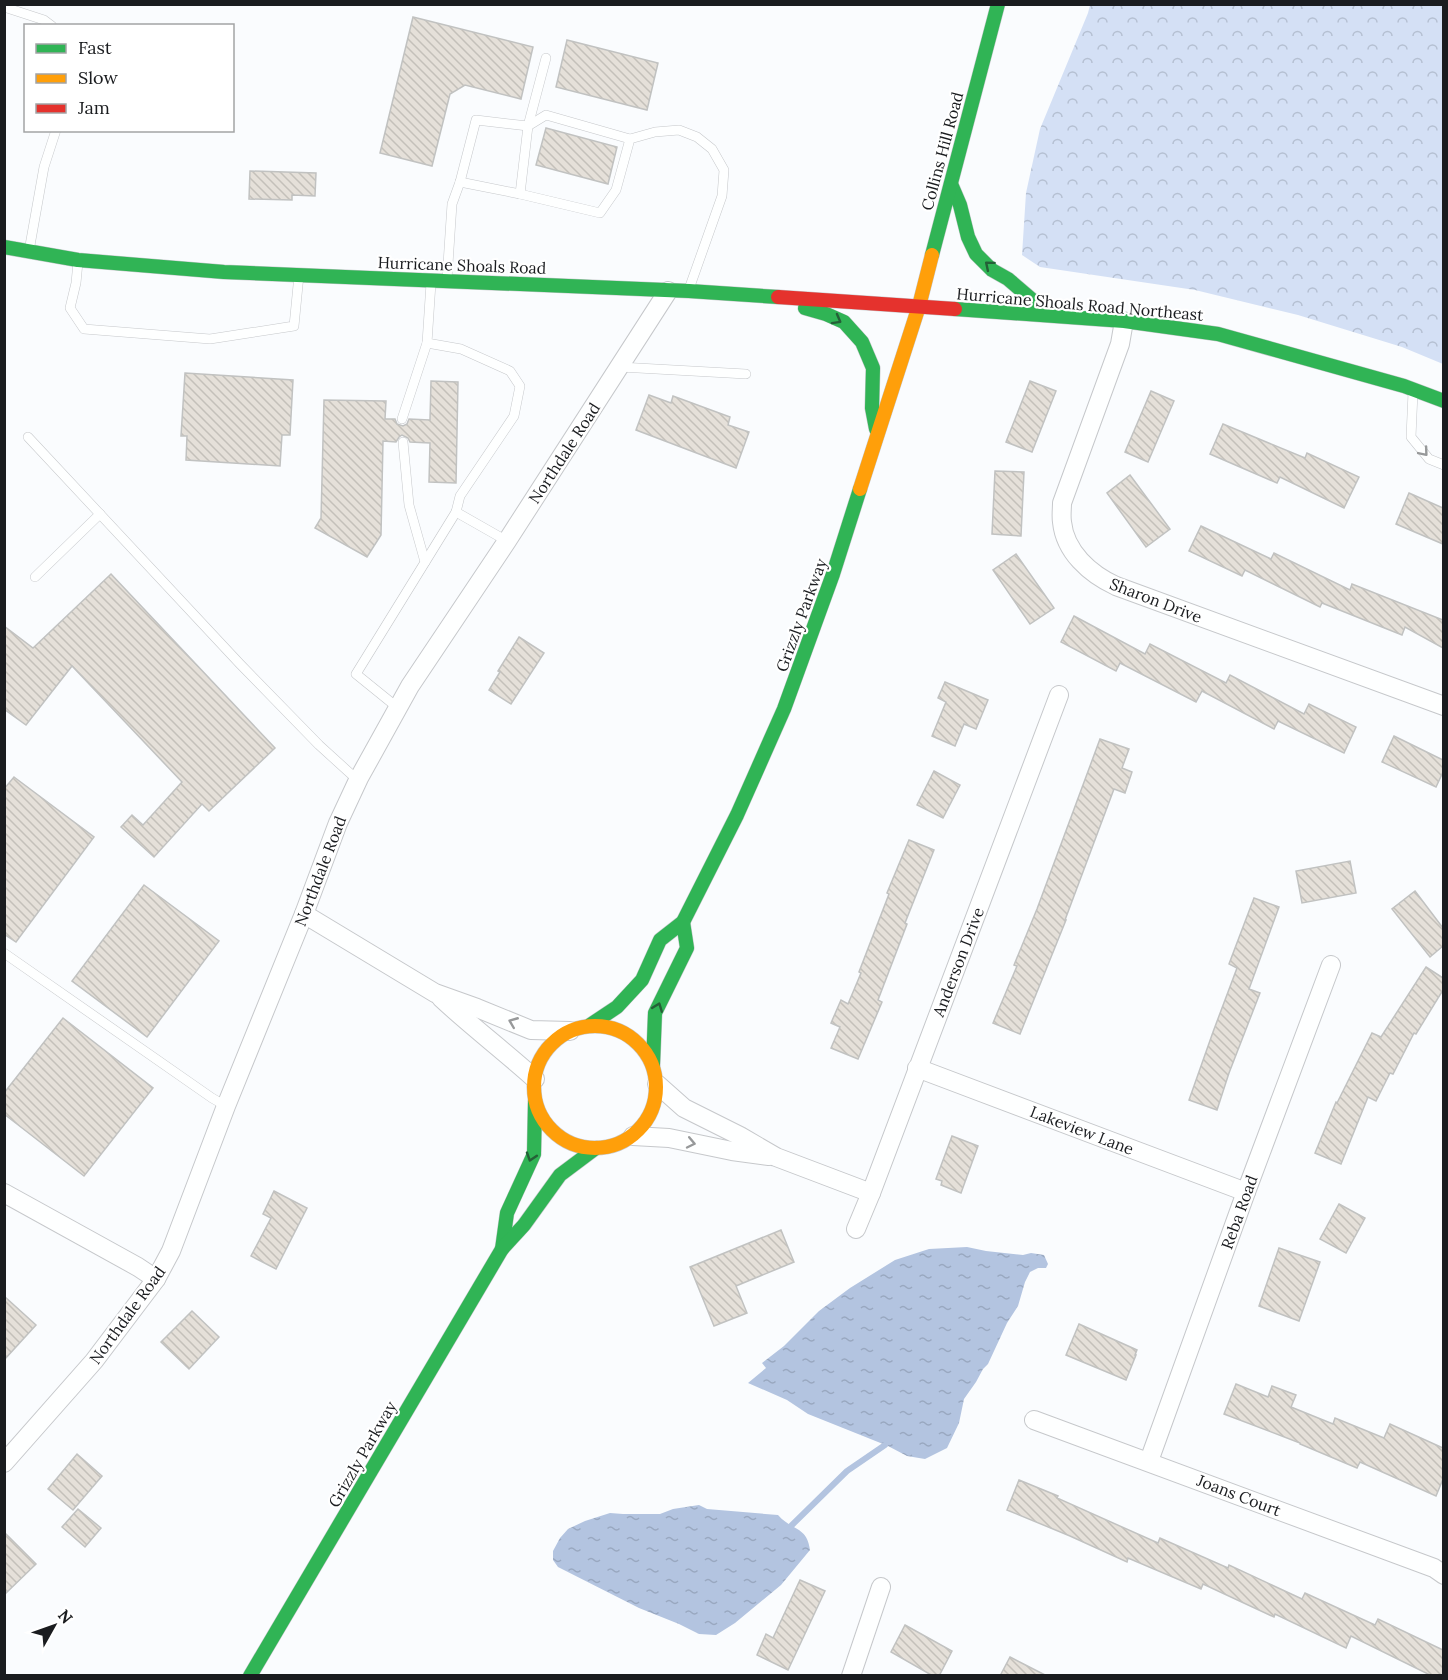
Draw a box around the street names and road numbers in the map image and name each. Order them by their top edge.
street label: Collins Hill Road [917,89,968,212]
street label: Hurricane Shoals Road [377,252,547,278]
street label: Hurricane Shoals Road Northeast [956,283,1205,325]
street label: Northdale Road [524,398,604,507]
street label: Grizzly Parkway [771,555,831,674]
street label: Sharon Drive [1107,573,1205,627]
street label: Northdale Road [290,813,350,929]
street label: Anderson Drive [928,904,988,1020]
street label: Lakeview Lane [1027,1101,1137,1159]
street label: Reba Road [1216,1172,1262,1252]
street label: Northdale Road [85,1262,170,1368]
street label: Grizzly Parkway [324,1397,401,1511]
street label: Joans Court [1193,1470,1284,1520]

